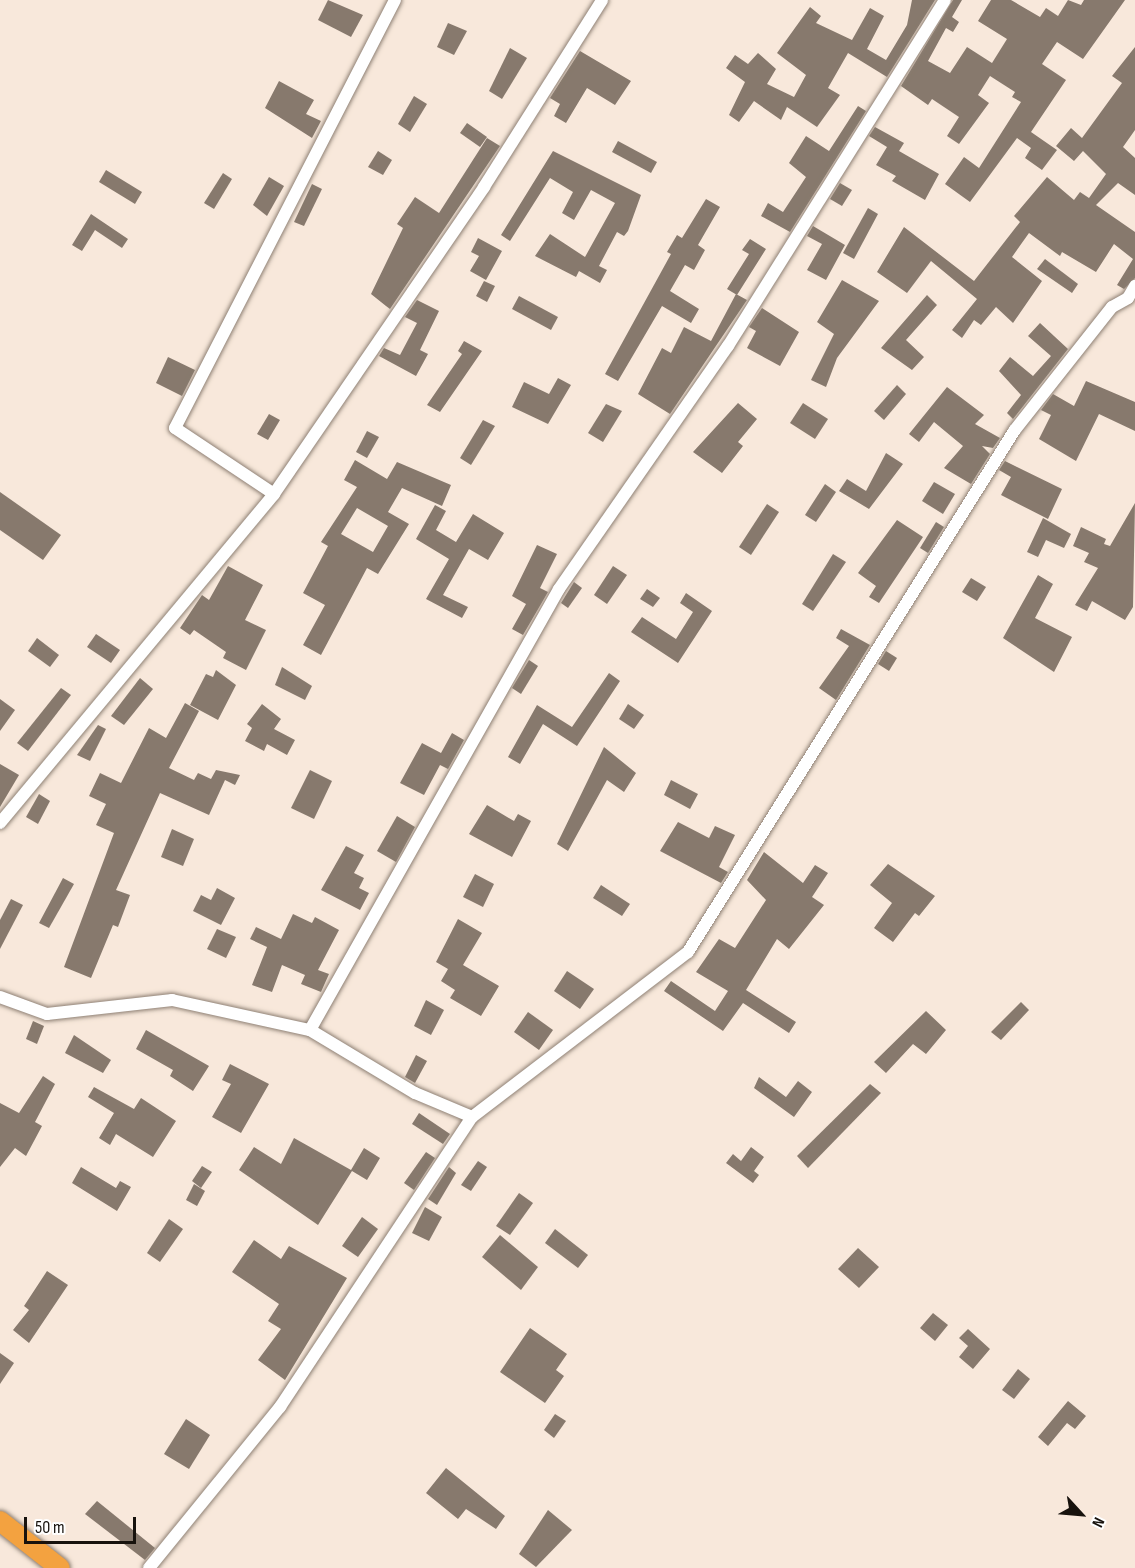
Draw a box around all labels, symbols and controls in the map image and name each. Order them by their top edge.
north arrow [1051,1484,1111,1544]
scale bar [27,1505,140,1543]
text: N [1087,1514,1108,1530]
text: 50 m [35,1517,65,1538]

